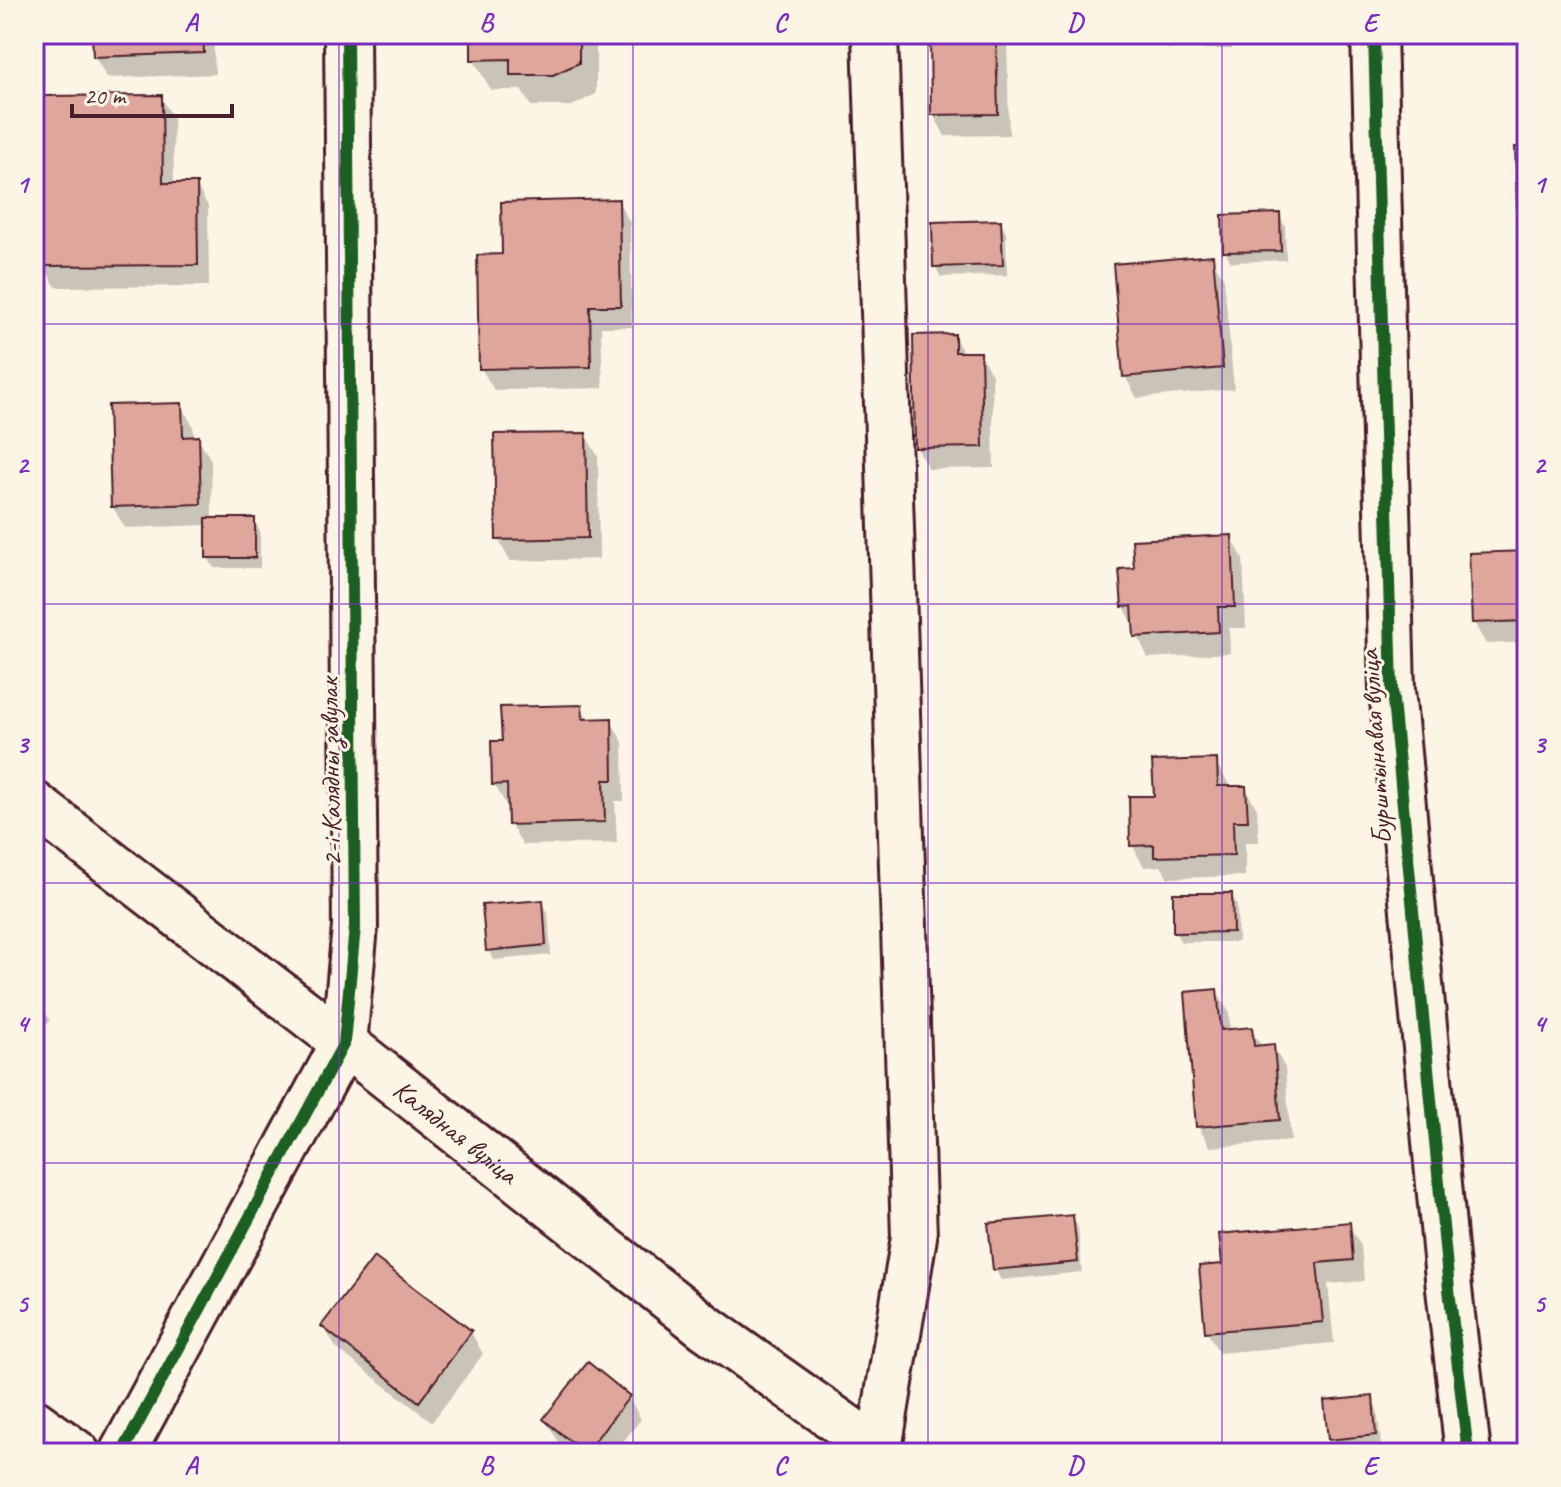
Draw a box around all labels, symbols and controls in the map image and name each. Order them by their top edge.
text: A [184,6,199,39]
text: B [479,6,495,39]
text: C [774,6,790,39]
text: D [1067,6,1085,39]
text: E [1363,6,1381,39]
scale bar [72,68,232,118]
text: 20 m [84,81,127,111]
text: 1 [16,168,31,201]
text: 1 [1533,168,1548,201]
text: 2 [16,448,30,481]
text: 2 [1533,448,1547,481]
street label: Бурштынавая вуліца [1351,647,1399,846]
street label: 2-і Калядны завулак [311,675,350,867]
text: 3 [16,728,30,761]
text: 3 [1533,728,1547,761]
text: 4 [16,1007,31,1040]
text: 4 [1533,1007,1548,1040]
street label: Калядная вуліца [387,1071,527,1192]
text: 5 [16,1287,30,1320]
text: 5 [1533,1287,1547,1320]
text: A [184,1449,199,1482]
text: B [479,1449,495,1482]
text: C [774,1449,790,1482]
text: D [1067,1449,1085,1482]
text: E [1363,1449,1381,1482]

